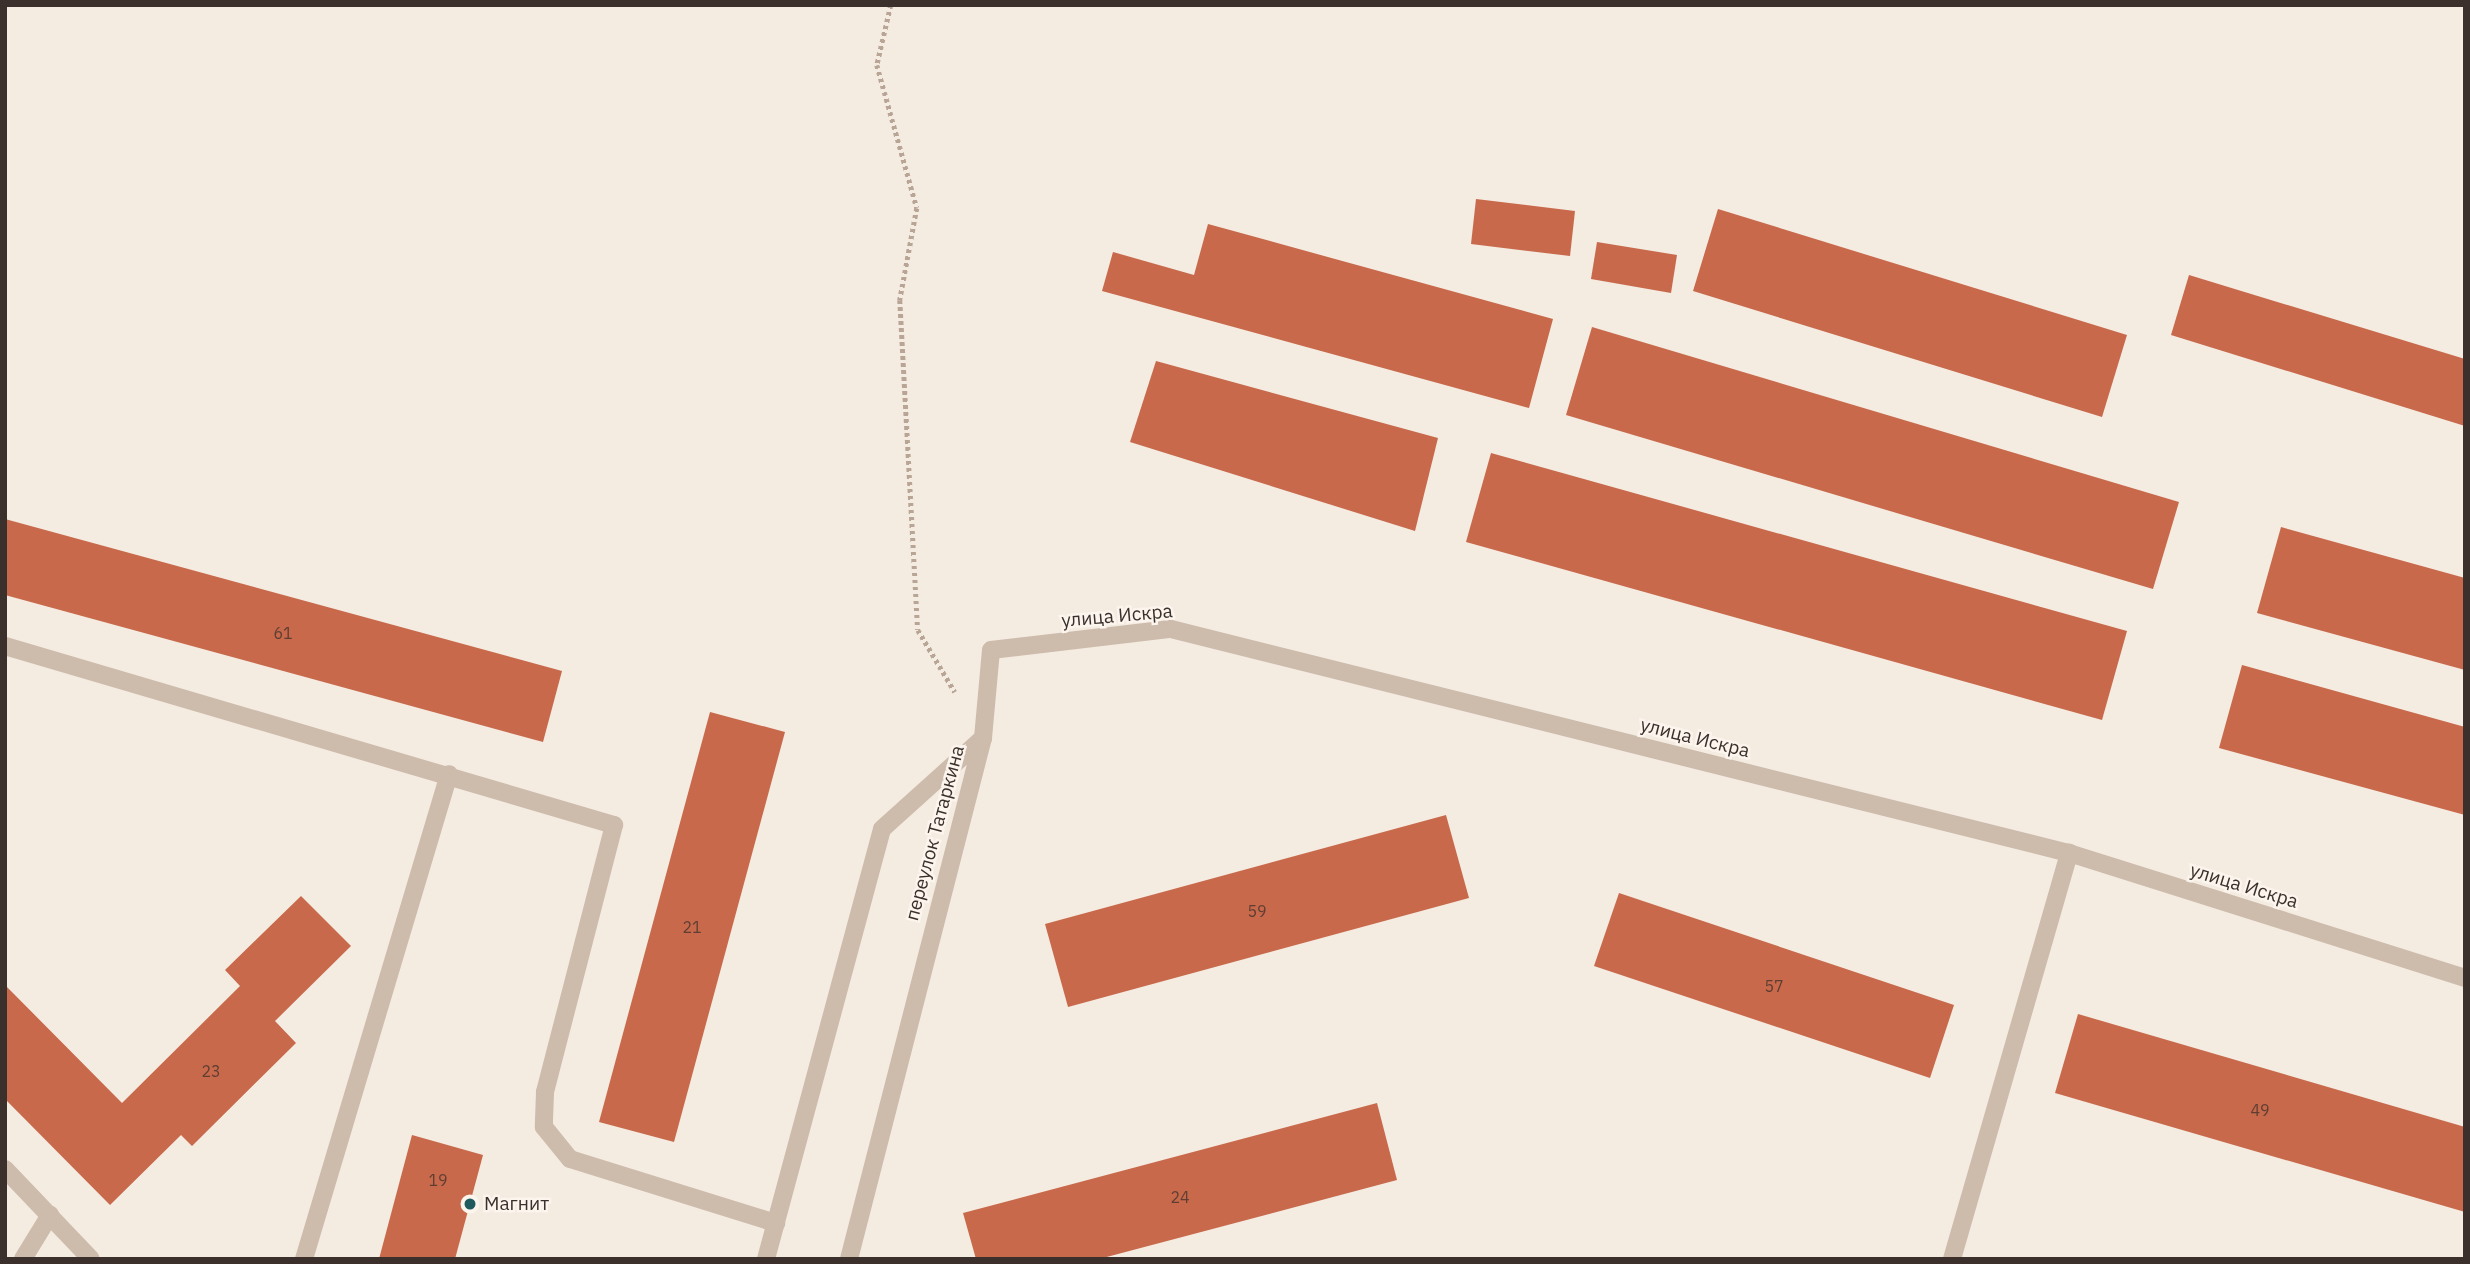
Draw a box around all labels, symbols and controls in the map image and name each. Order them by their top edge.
street label: улица Искра [1060,600,1174,632]
house number: 61 [273,623,293,643]
street label: улица Искра [1638,713,1752,763]
street label: переулок Татаркина [901,743,969,923]
street label: улица Искра [2187,859,2301,913]
house number: 59 [1247,901,1267,921]
house number: 21 [682,917,702,937]
house number: 57 [1764,976,1784,996]
house number: 23 [201,1061,221,1081]
house number: 49 [2250,1100,2270,1120]
house number: 19 [428,1170,448,1190]
house number: 24 [1170,1187,1190,1207]
place label: Магнит [484,1193,549,1215]
marker: Магнит [462,1196,478,1212]

